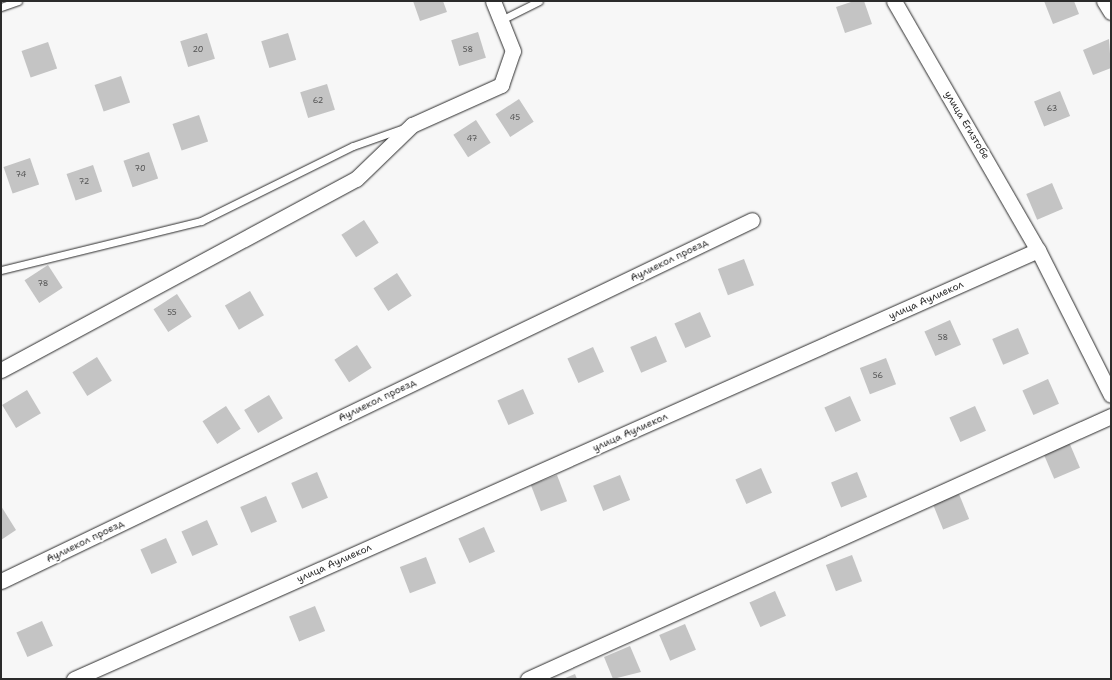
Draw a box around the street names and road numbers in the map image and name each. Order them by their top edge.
street label: улица Егизтобе [942,89,992,161]
street label: Аулиекол проезд [628,236,710,284]
street label: улица Аулиекол [887,278,965,322]
street label: Аулиекол проезд [336,376,418,424]
street label: улица Аулиекол [591,410,669,454]
street label: Аулиекол проезд [44,517,126,565]
street label: улица Аулиекол [295,541,373,585]

